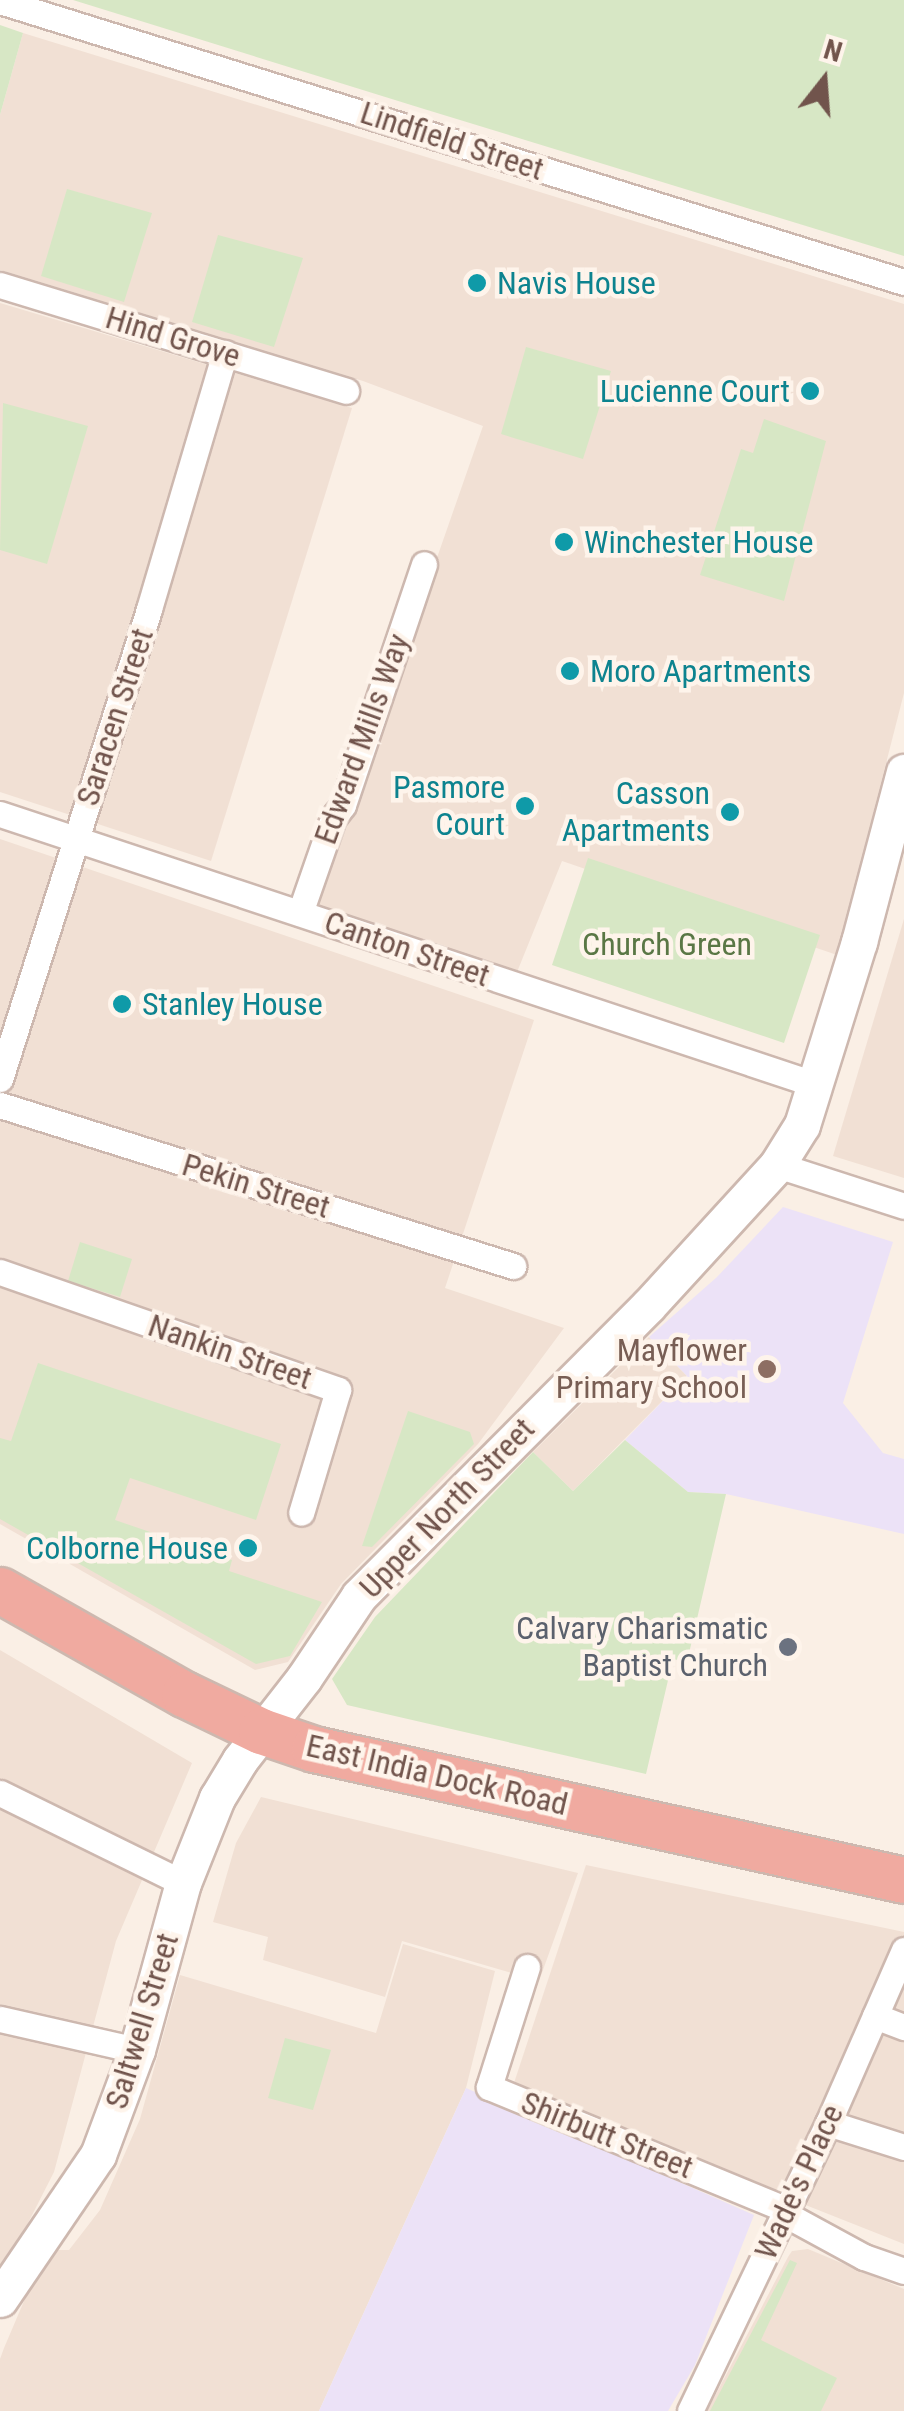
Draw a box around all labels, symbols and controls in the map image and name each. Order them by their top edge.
north arrow [774,30,874,130]
text: N [820,33,846,69]
street label: Lindfield Street [356,93,548,189]
place label: Navis House [497,264,656,302]
marker: Navis House [466,272,488,294]
street label: Hind Grove [101,298,245,376]
place label: Lucienne Court [600,372,790,410]
marker: Lucienne Court [799,380,821,402]
place label: Winchester House [584,523,814,561]
marker: Winchester House [553,531,575,553]
street label: Saracen Street [68,624,162,810]
street label: Edward Mills Way [306,629,418,849]
place label: Moro Apartments [590,652,811,690]
marker: Moro Apartments [559,660,581,682]
place label: Pasmore Court [393,769,505,844]
place label: Casson Apartments [562,775,710,850]
marker: Pasmore Court [514,795,536,817]
marker: Casson Apartments [719,801,741,823]
street label: Canton Street [319,903,495,995]
park label: Church Green [582,925,752,963]
place label: Stanley House [142,985,323,1023]
marker: Stanley House [111,993,133,1015]
street label: Pekin Street [178,1145,334,1227]
street label: Nankin Street [143,1306,317,1398]
place label: Mayflower Primary School [556,1332,747,1407]
marker: Mayflower Primary School [756,1358,778,1380]
street label: Upper North Street [351,1410,543,1606]
place label: Colborne House [26,1529,228,1567]
marker: Colborne House [237,1537,259,1559]
place label: Calvary Charismatic Baptist Church [516,1610,768,1685]
marker: Calvary Charismatic Baptist Church [777,1636,799,1658]
street label: East India Dock Road [303,1726,571,1824]
street label: Saltwell Street [97,1929,187,2113]
street label: Shirbutt Street [516,2083,698,2187]
street label: Wade's Place [746,2099,852,2265]

